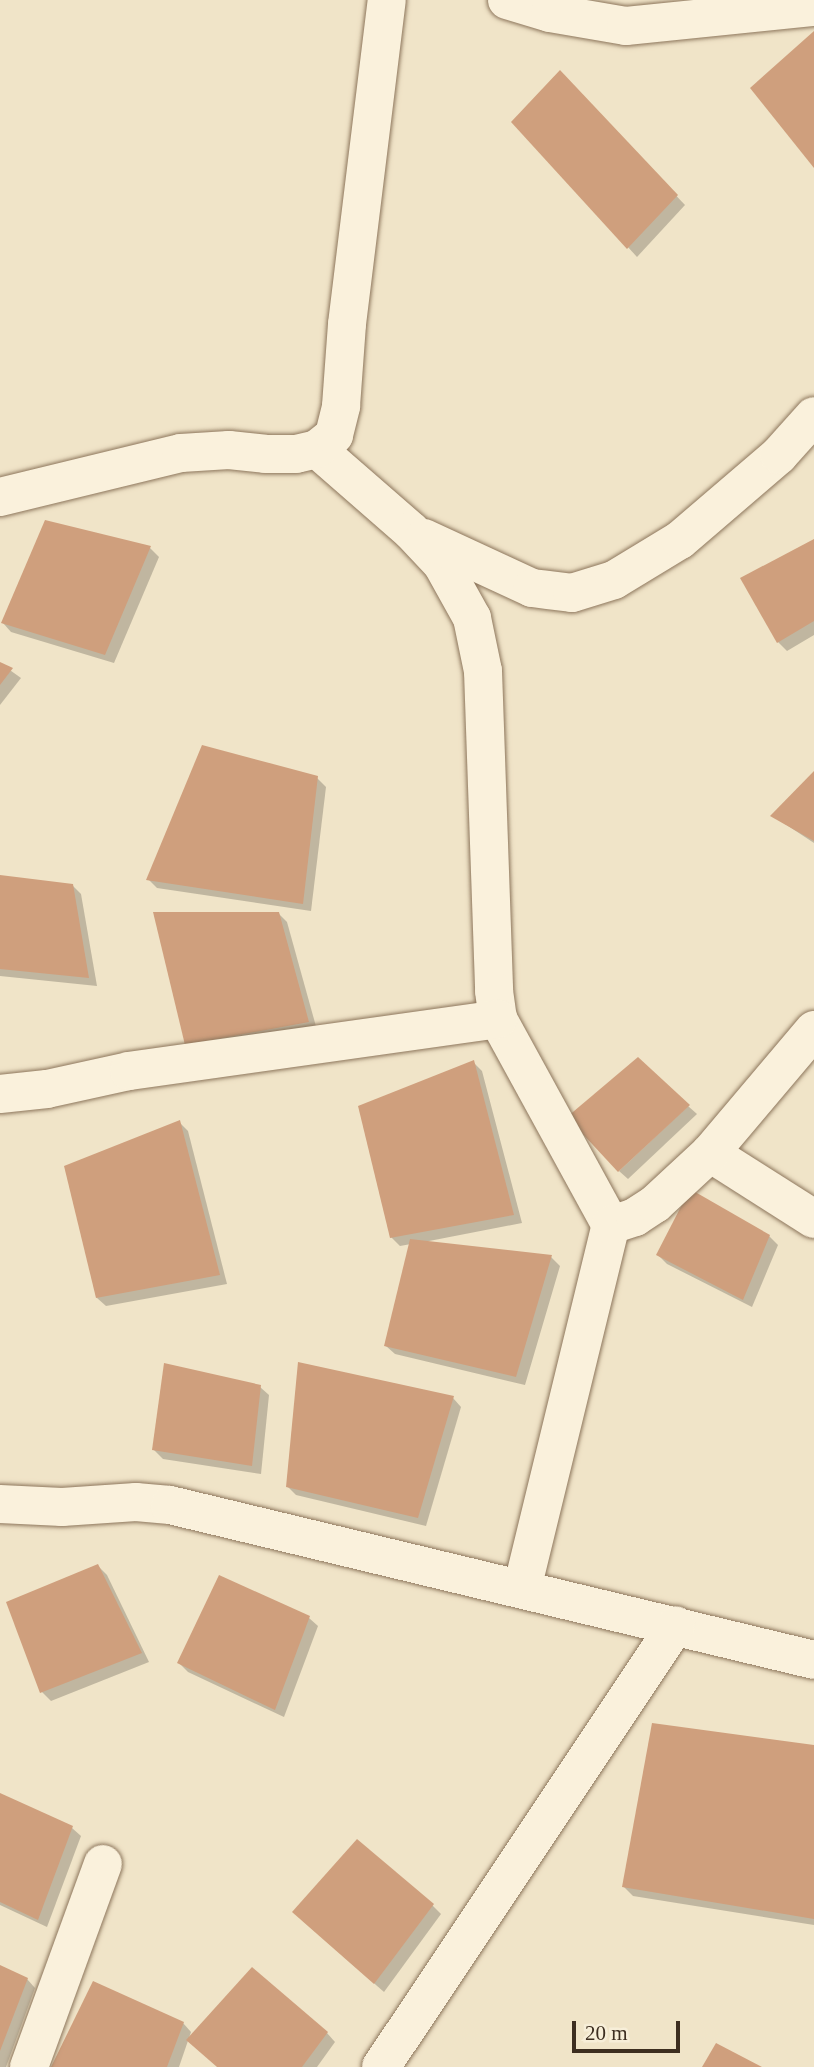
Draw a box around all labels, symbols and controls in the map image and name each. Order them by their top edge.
scale bar [576,2008,684,2052]
text: 20 m [585,2021,628,2045]

